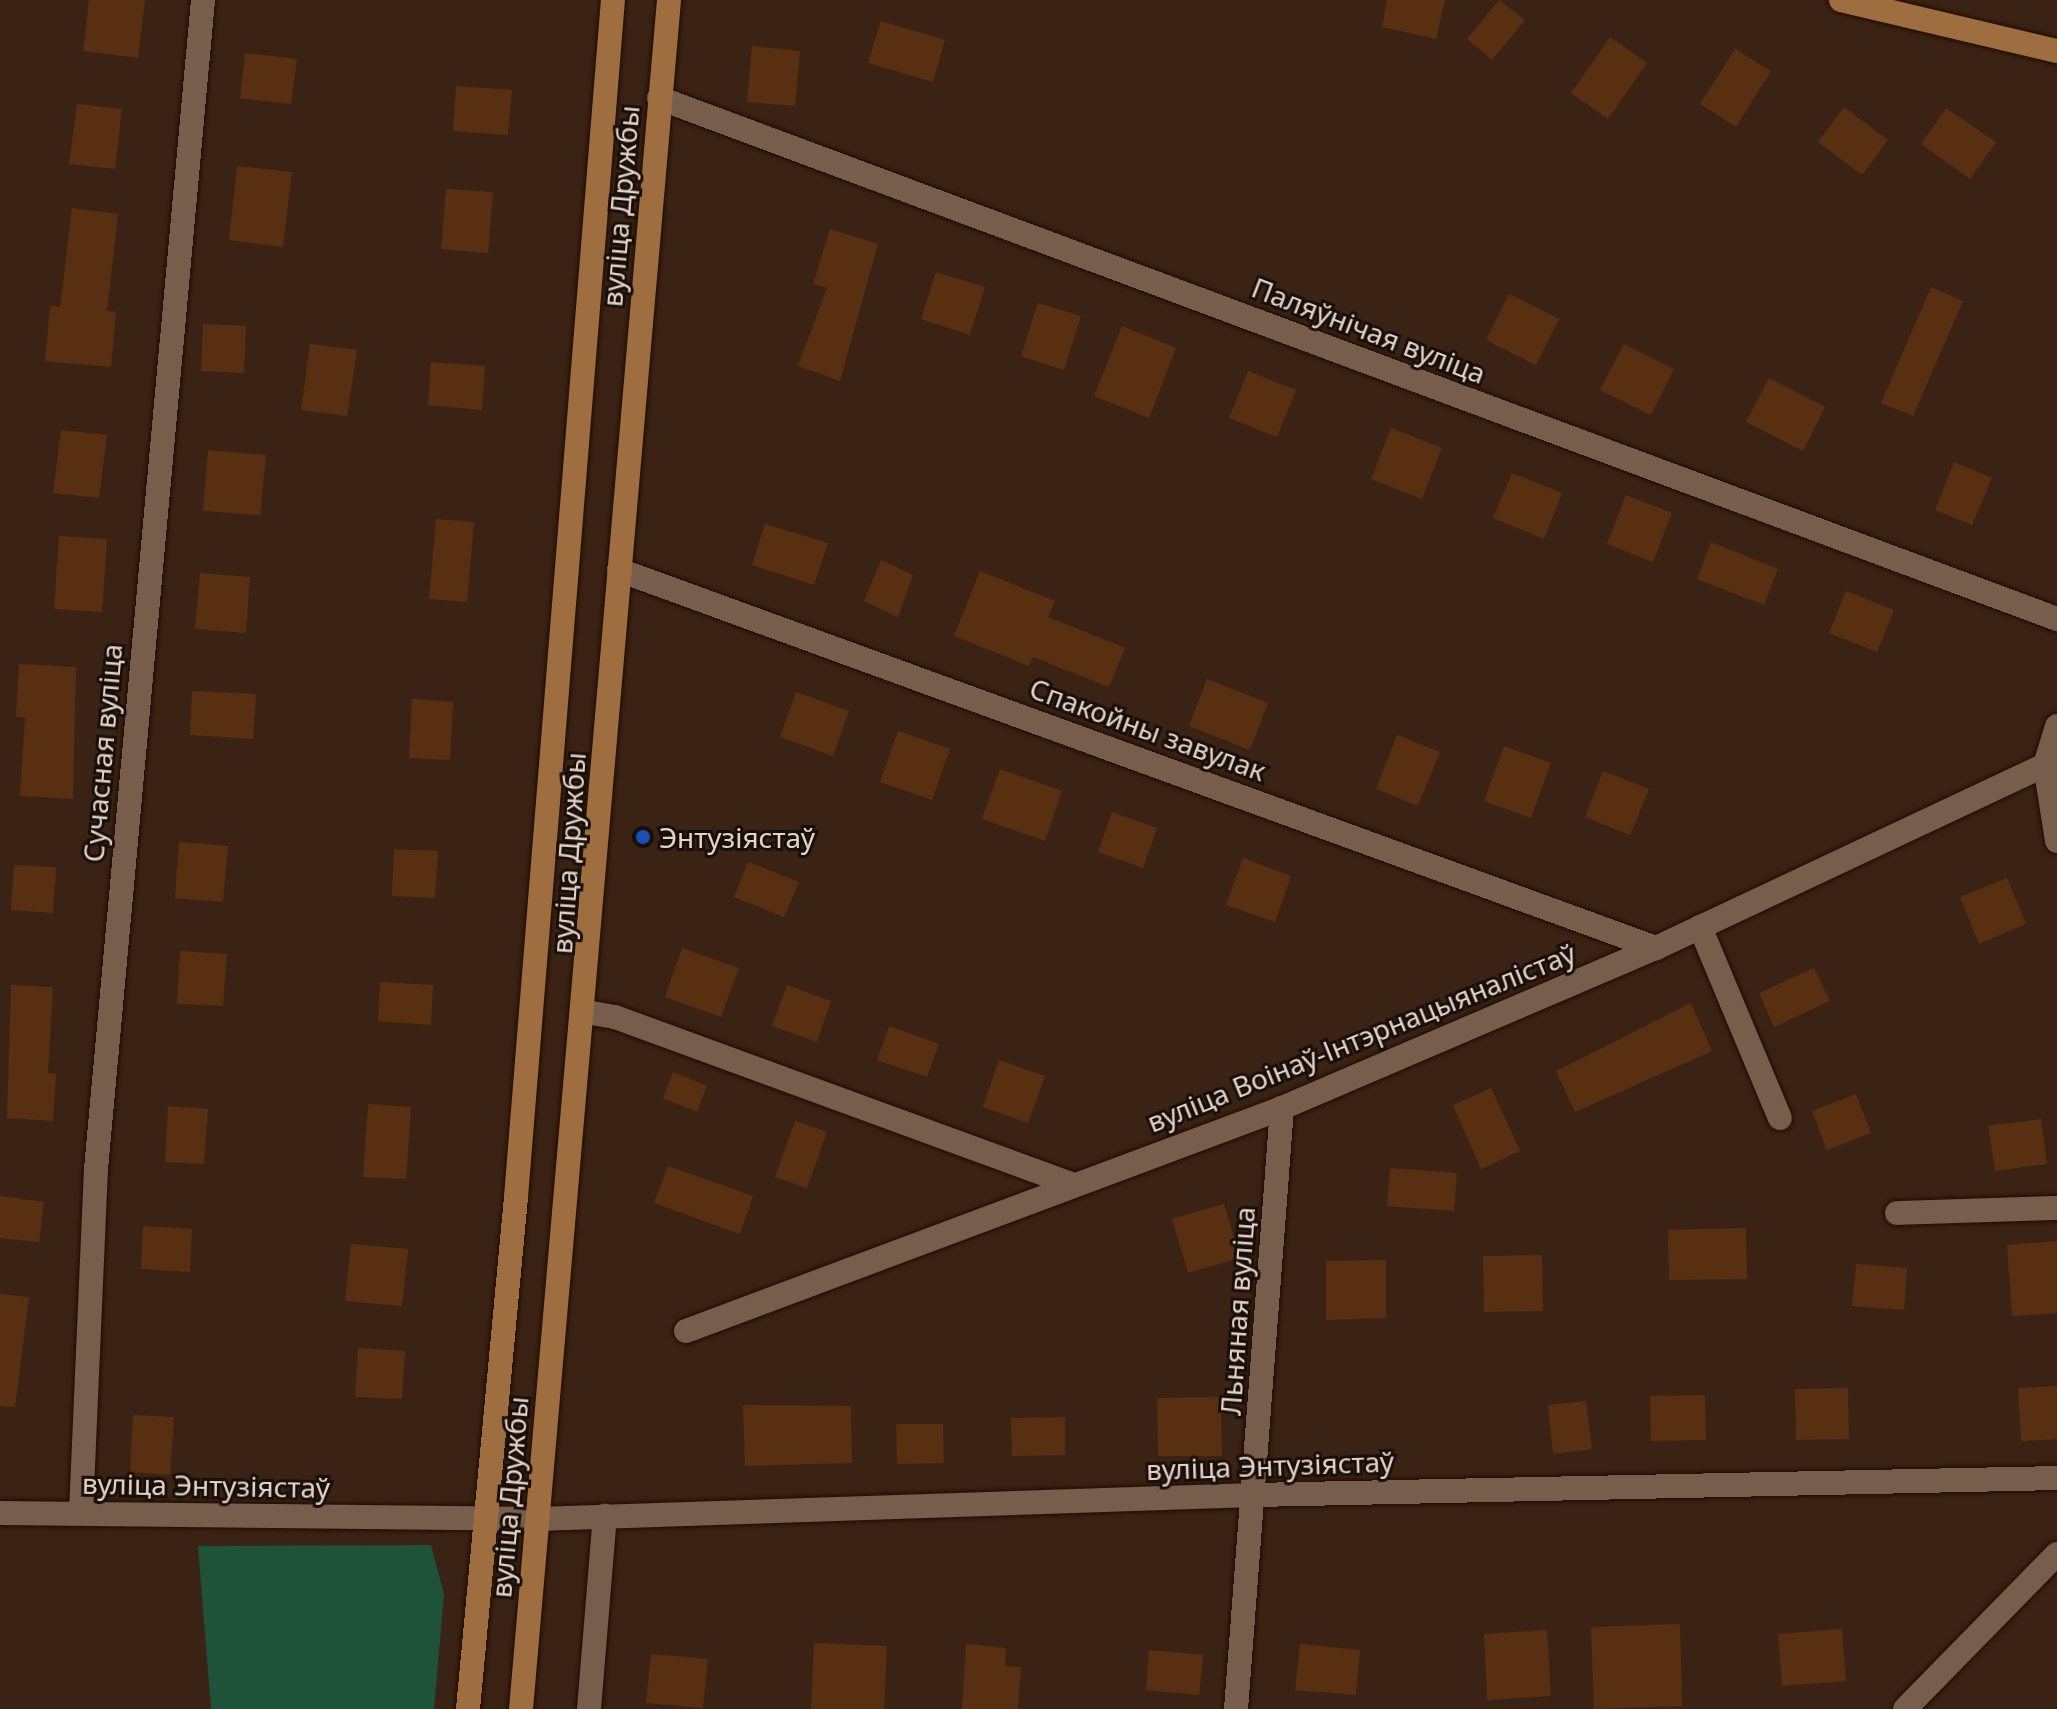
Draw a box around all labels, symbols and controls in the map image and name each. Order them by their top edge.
street label: вуліца Дружбы [594,104,646,308]
street label: Паляўнічая вуліца [1247,270,1491,390]
street label: Сучасная вуліца [76,642,128,864]
street label: Спакойны завулак [1025,671,1271,787]
street label: вуліца Дружбы [544,751,592,955]
place label: Энтузіястаў [659,820,815,854]
marker: Энтузіястаў [634,828,652,846]
street label: вуліца Воінаў-Інтэрнацыяналістаў [1142,935,1580,1139]
street label: Льняная вуліца [1213,1206,1261,1416]
street label: вуліца Дружбы [483,1395,535,1599]
street label: вуліца Энтузіястаў [1145,1444,1395,1486]
street label: вуліца Энтузіястаў [82,1466,330,1504]

